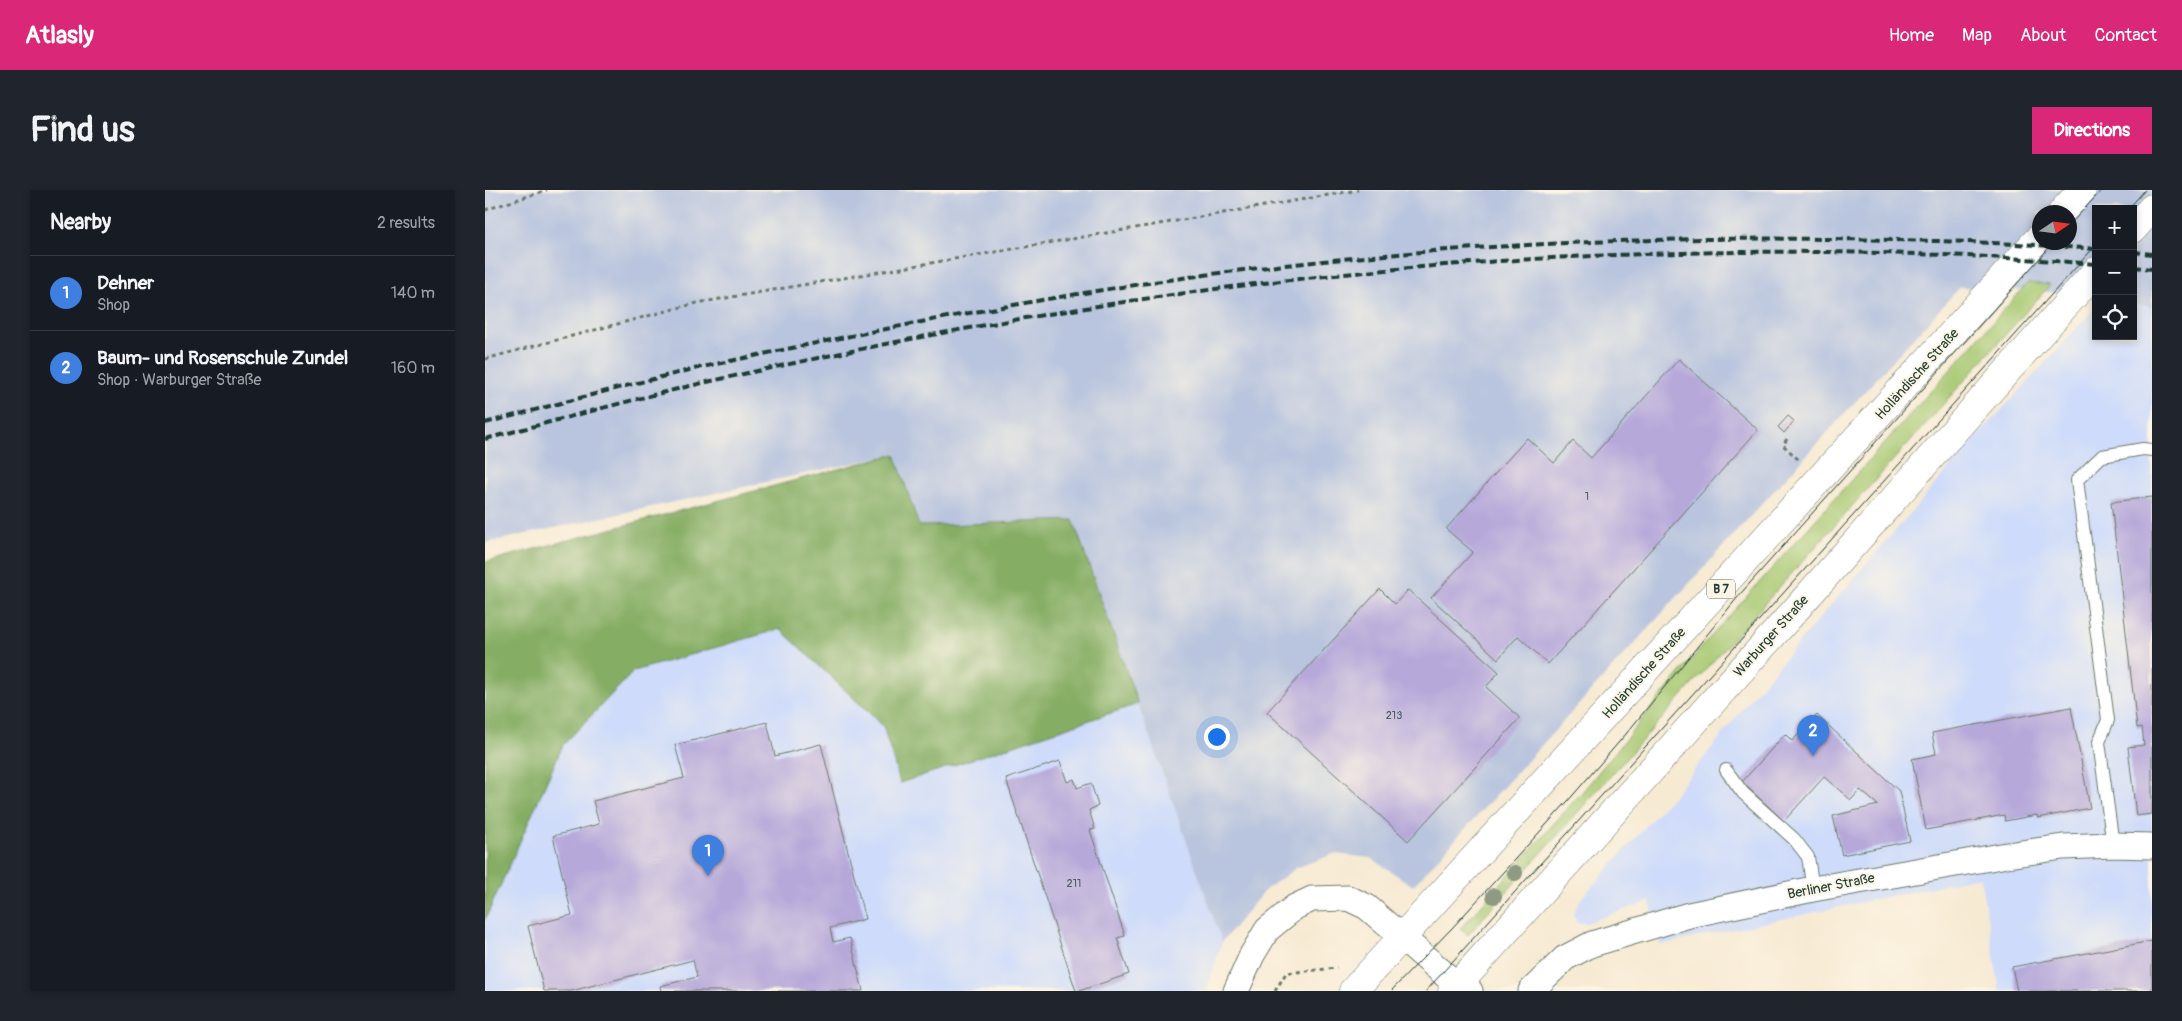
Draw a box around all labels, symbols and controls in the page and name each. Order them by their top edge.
text: Atlasly [25,21,94,50]
text: Home [1889,24,1934,47]
text: Map [1962,24,1992,47]
text: About [2020,24,2066,47]
text: Contact [2094,24,2157,47]
button: Directions [2032,107,2152,154]
text: Find us [30,108,135,152]
north arrow [2032,205,2077,250]
map controls [2092,205,2137,340]
button: + [2092,205,2137,250]
text: Nearby [50,209,111,236]
text: 2 results [377,213,435,233]
button: − [2092,250,2137,295]
text: Dehner [97,271,154,295]
text: 1 [63,283,69,303]
text: 140 m [391,283,435,303]
text: Shop [97,295,130,315]
button: locate [2092,295,2137,340]
street label: Holländische Straße [1872,325,1962,423]
text: Baum- und Rosenschule Zundel [97,346,348,370]
text: 2 [62,358,70,378]
text: 160 m [391,358,435,378]
text: Shop · Warburger Straße [97,370,261,390]
house number: 1 [1585,490,1589,503]
road number: B 7 [1707,579,1735,598]
street label: Warburger Straße [1730,592,1812,680]
street label: Holländische Straße [1599,624,1689,722]
house number: 213 [1386,709,1402,722]
pin: 2 [1797,715,1829,756]
your location [1204,724,1230,750]
pin: 1 [692,835,724,876]
street label: Berliner Straße [1786,869,1876,903]
house number: 211 [1067,877,1081,890]

